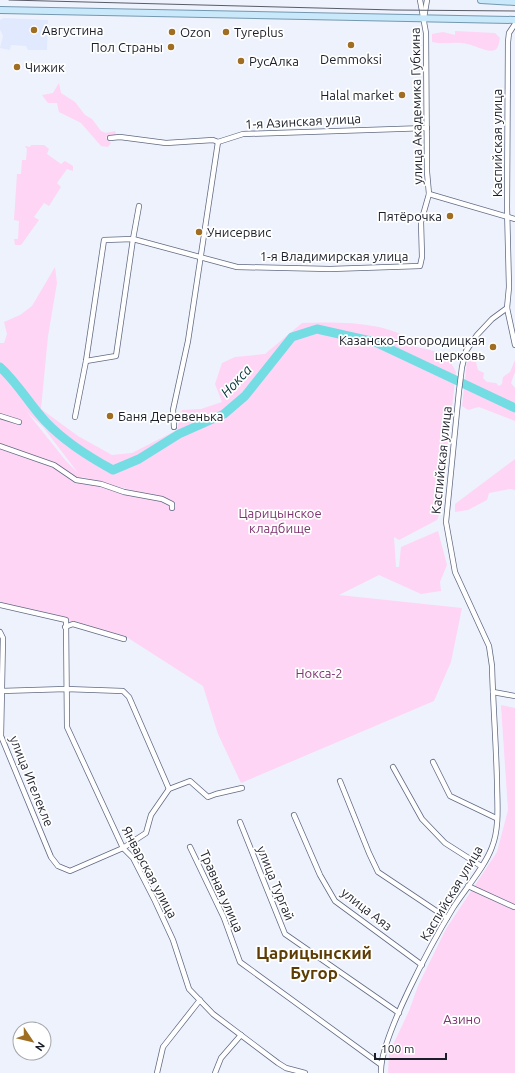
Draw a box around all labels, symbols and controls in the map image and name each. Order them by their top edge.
place label: Августина [42,23,103,37]
marker: Августина [29,25,39,35]
place label: Ozon [180,25,211,39]
place label: Tyreplus [234,25,284,39]
marker: Ozon [167,27,177,37]
marker: Tyreplus [221,27,231,37]
street label: улица Академика Губкина [408,27,424,185]
place label: Пол Страны [91,40,163,54]
marker: Demmoksi [346,40,356,50]
marker: Пол Страны [166,42,176,52]
place label: Demmoksi [320,52,382,66]
place label: РусАлка [249,54,299,68]
marker: РусАлка [236,56,246,66]
place label: Чижик [25,60,65,74]
marker: Чижик [12,62,22,72]
place label: Halal market [320,88,394,102]
street label: Каспийская улица [490,89,504,197]
marker: Halal market [397,90,407,100]
street label: 1-я Азинская улица [245,111,361,131]
place label: Пятёрочка [378,209,442,223]
marker: Пятёрочка [445,211,455,221]
place label: Унисервис [207,225,271,239]
marker: Унисервис [194,227,204,237]
street label: 1-я Владимирская улица [260,249,408,263]
place label: Казанско-Богородицкая церковь [339,333,485,362]
marker: Казанско-Богородицкая церковь [488,342,498,352]
water label: Нокса [217,361,255,400]
street label: Каспийская улица [428,405,454,515]
place label: Баня Деревенька [118,409,223,423]
marker: Баня Деревенька [105,411,115,421]
park label: Царицынское кладбище [238,506,322,535]
park label: Нокса-2 [295,666,343,680]
street label: улица Игелекле [7,734,57,828]
street label: Январская улица [120,824,180,920]
street label: Каспийская улица [417,843,485,943]
street label: улица Тургай [255,844,297,922]
street label: Травная улица [198,848,246,934]
street label: улица Аяз [339,885,395,933]
district label: Царицынский Бугор [256,943,372,982]
park label: Азино [443,1012,481,1026]
north arrow [12,1021,52,1061]
scale bar [375,1035,446,1061]
text: N [33,1040,47,1054]
text: 100 m [381,1042,414,1055]

